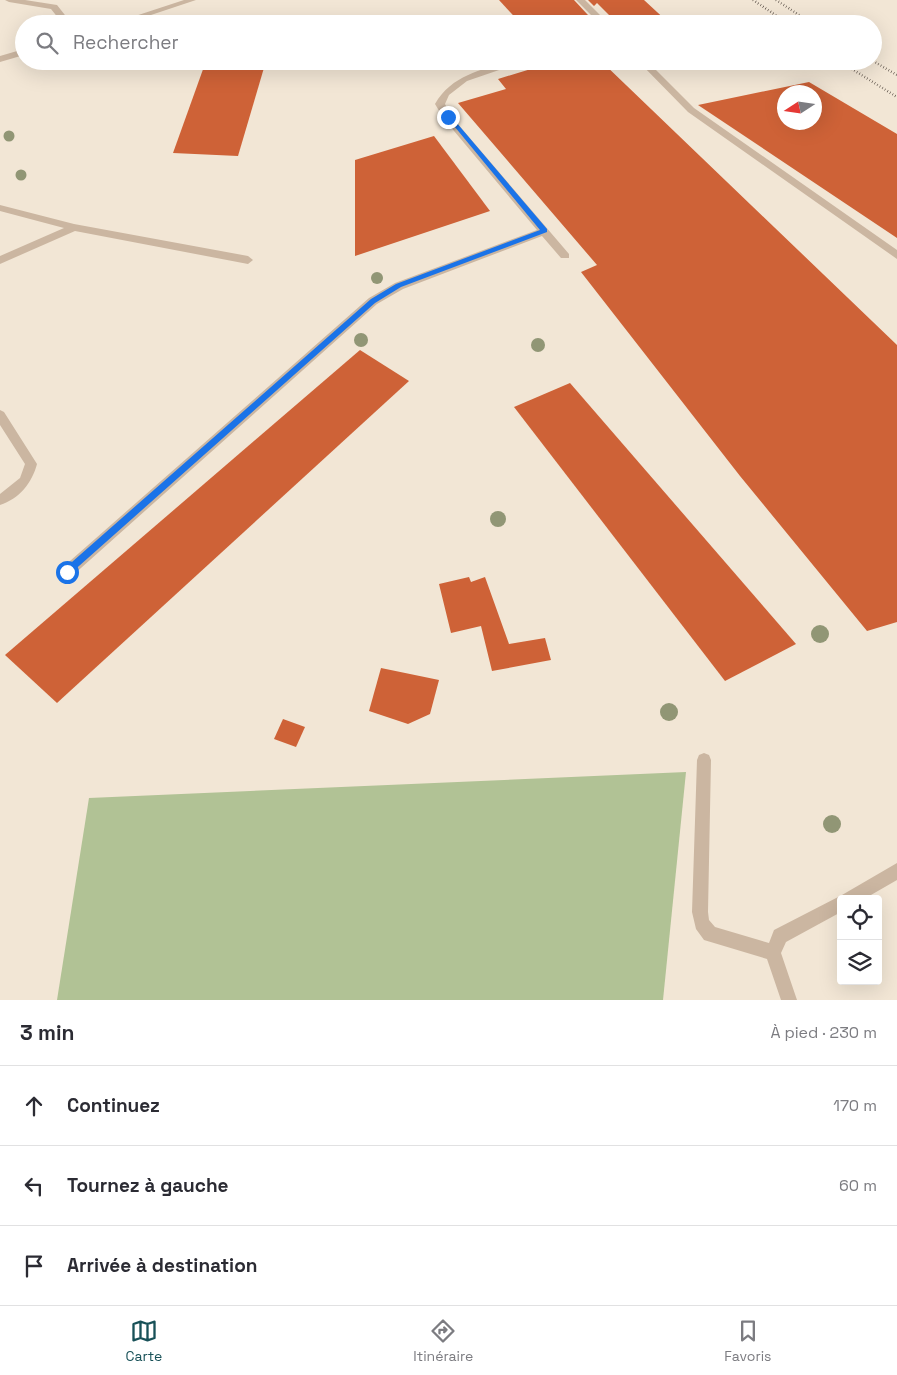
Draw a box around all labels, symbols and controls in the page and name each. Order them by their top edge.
search box [15,15,882,70]
icon: search [33,29,61,57]
text: Rechercher [73,30,179,55]
north arrow [777,85,822,130]
route end [437,106,460,129]
route start [56,561,79,584]
map controls [837,895,882,985]
button: locate [837,895,882,940]
button: layers [837,940,882,985]
text: 3 min [20,1019,75,1046]
text: À pied · 230 m [770,1022,877,1043]
icon: ahead [20,1092,48,1120]
text: Continuez [67,1093,160,1118]
text: 170 m [833,1095,877,1116]
icon: left [20,1172,48,1200]
text: Tournez à gauche [67,1173,229,1198]
text: 60 m [839,1175,877,1196]
icon: arrive [20,1252,48,1280]
text: Arrivée à destination [67,1253,257,1278]
tab: Carte [126,1317,162,1365]
tab: Itinéraire [413,1317,473,1365]
tab: Favoris [724,1317,771,1365]

